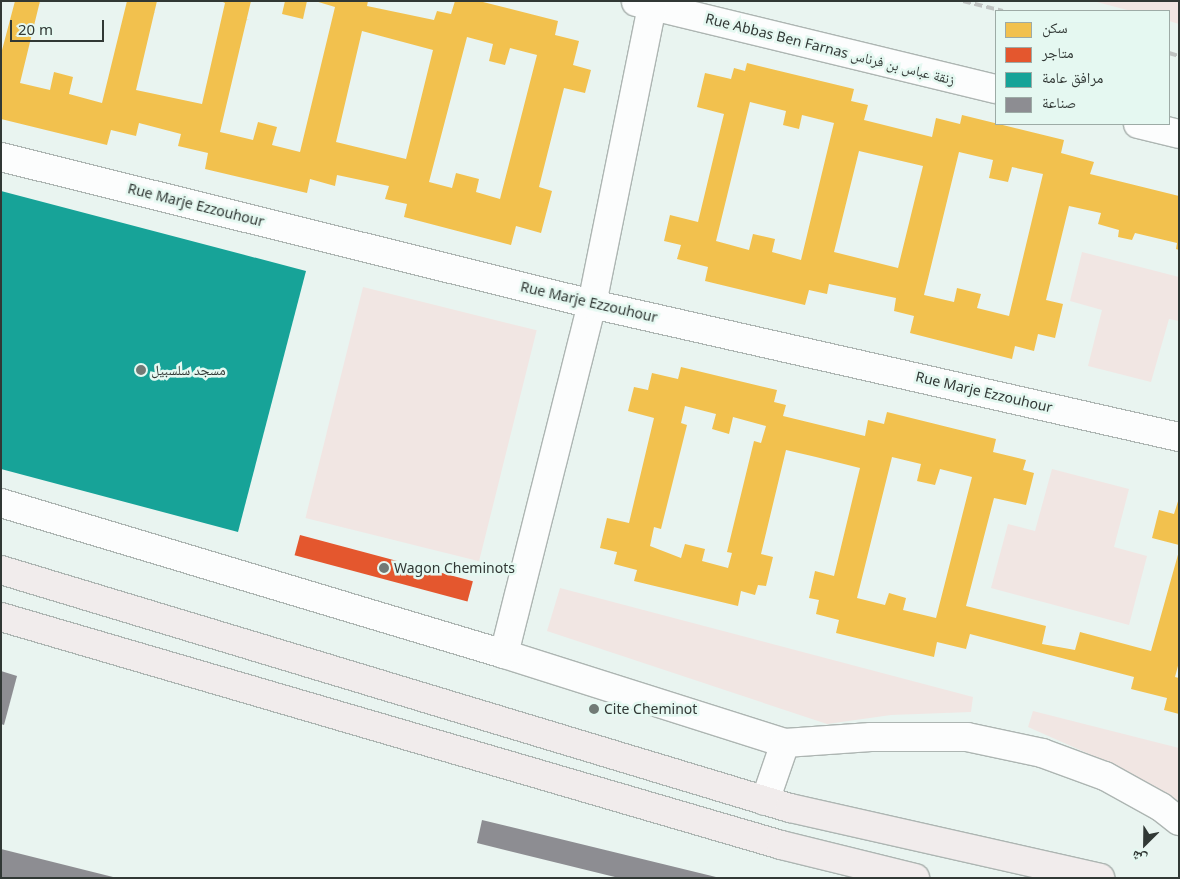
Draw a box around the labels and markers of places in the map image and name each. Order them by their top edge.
place label: مسجد سلسبيل [151,362,226,378]
marker: مسجد سلسبيل [135,364,147,376]
place label: Wagon Cheminots [394,560,515,576]
marker: Wagon Cheminots [378,562,390,574]
place label: Cite Cheminot [604,701,697,717]
marker: Cite Cheminot [588,703,600,715]

